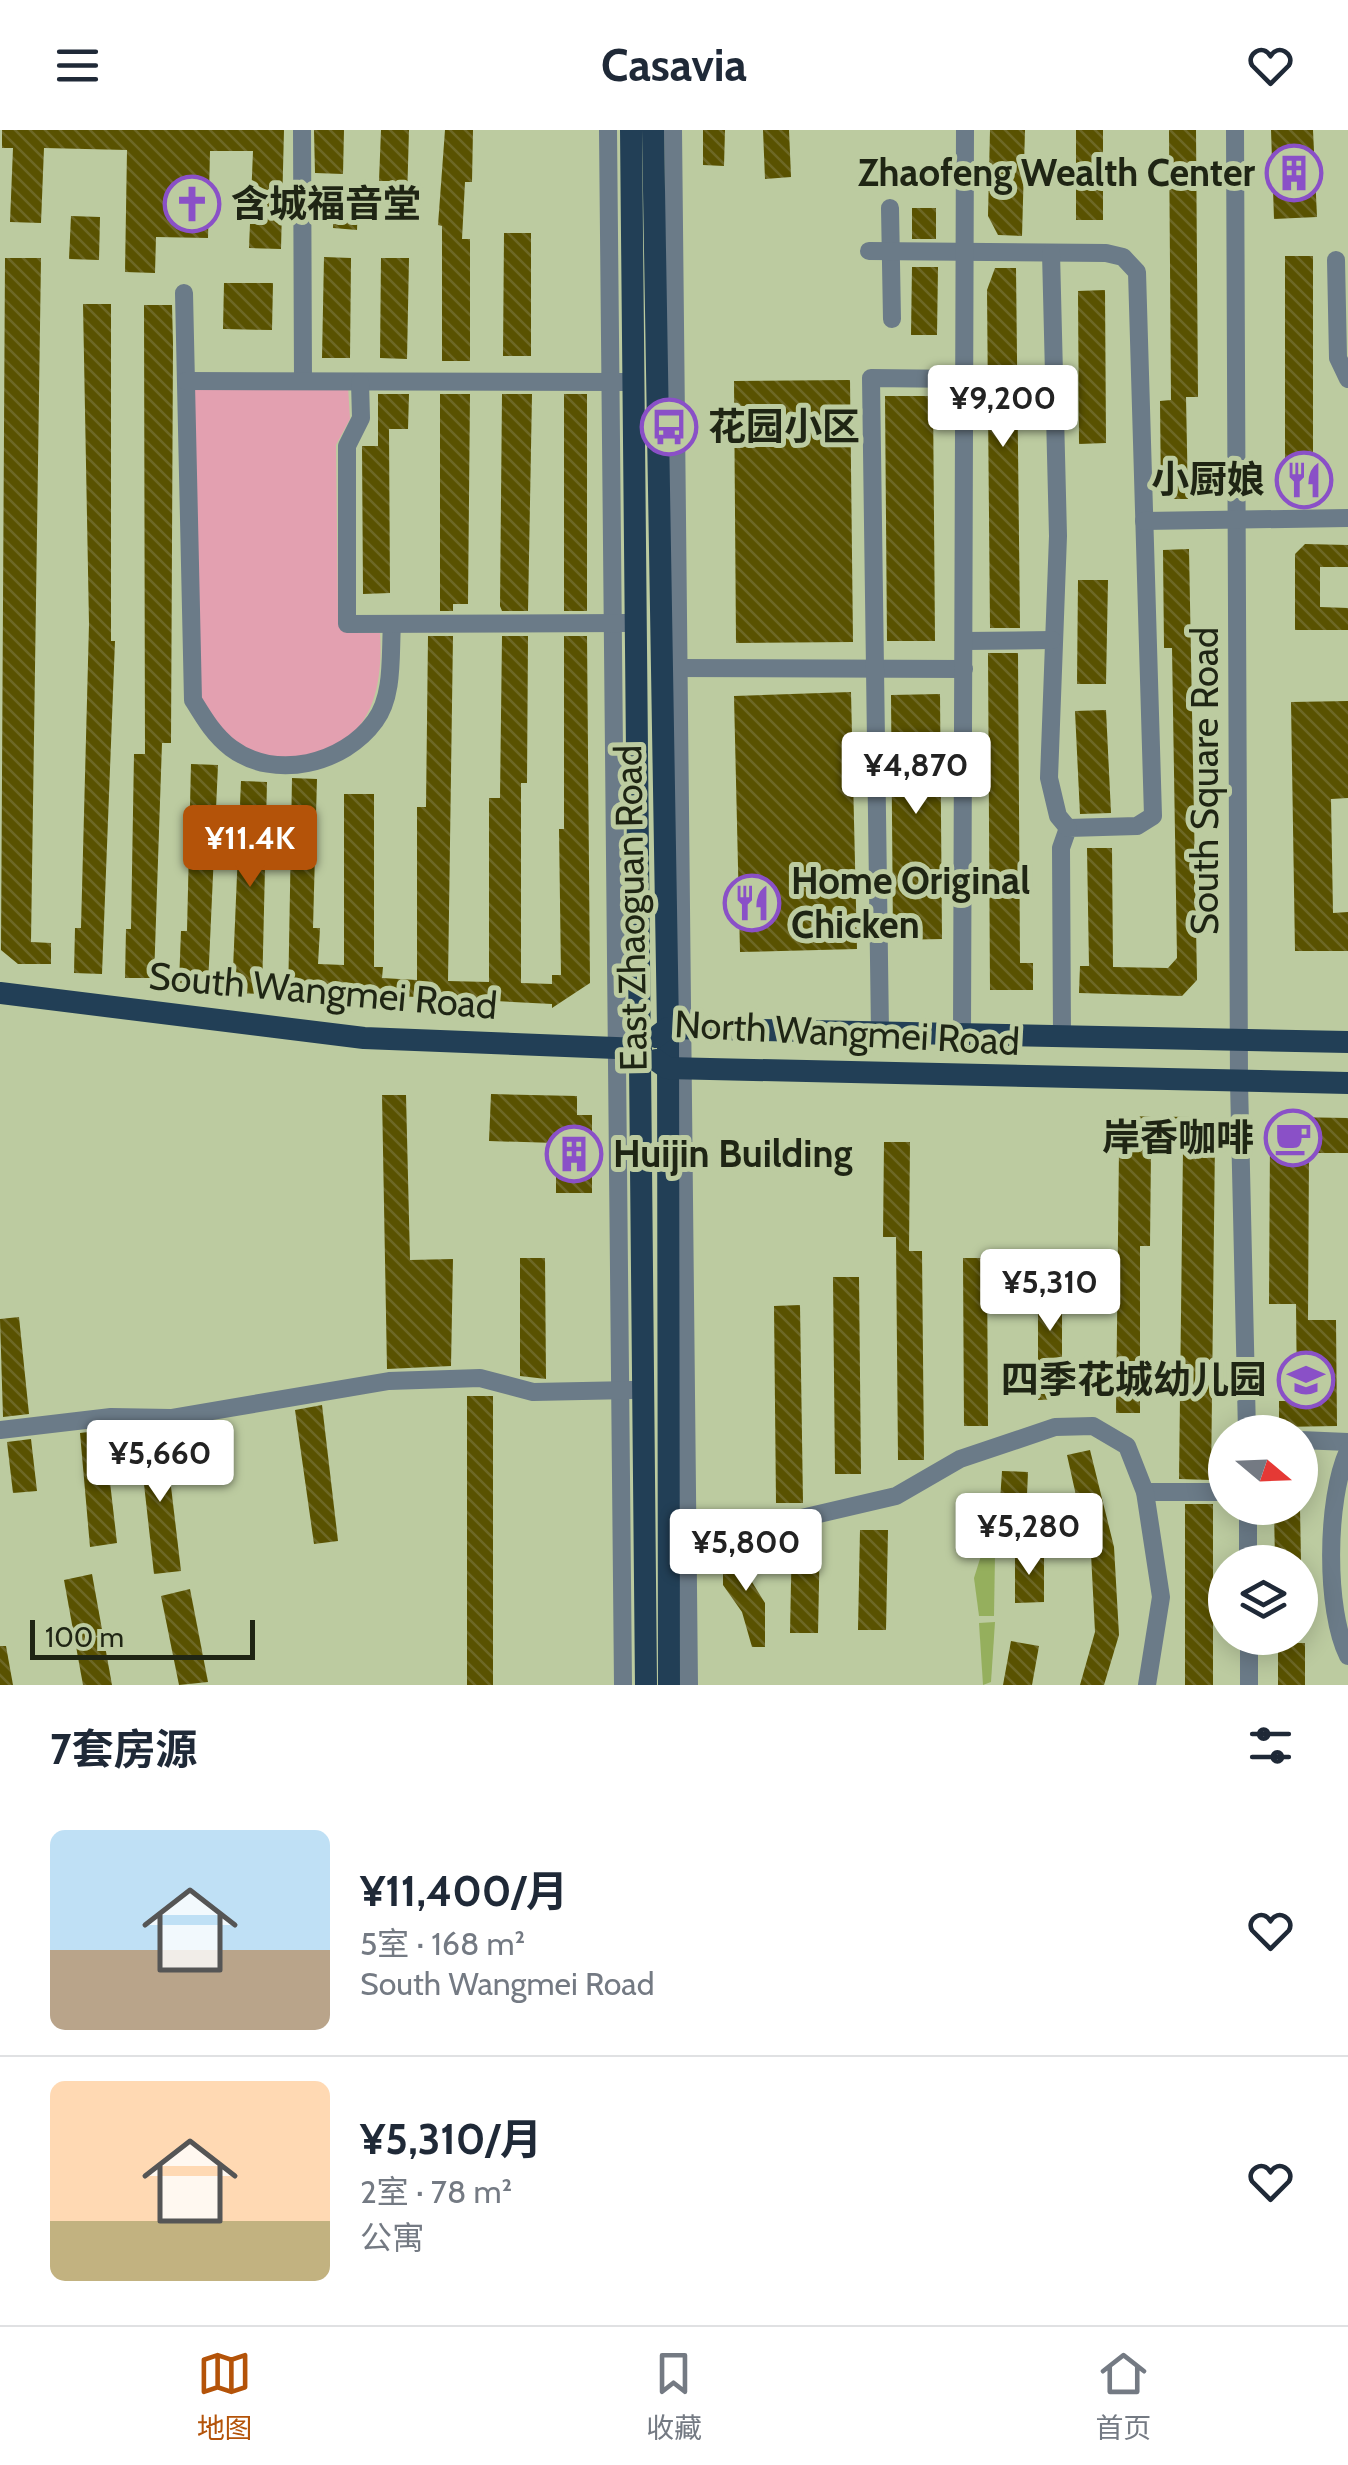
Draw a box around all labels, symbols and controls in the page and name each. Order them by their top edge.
icon: menu [50,38,105,93]
text: Casavia [601,38,747,92]
icon: heart [1243,38,1298,93]
building icon: Zhaofeng Wealth Center [1264,143,1324,203]
place label: Zhaofeng Wealth Center [858,149,1255,196]
church icon: 含城福音堂 [162,174,222,234]
place label: 含城福音堂 [231,180,421,227]
pin: ¥9,200 [922,365,1084,450]
text: ¥9,200 [950,378,1056,417]
bus stop icon: 花园小区 [639,397,699,457]
place label: 花园小区 [708,403,860,450]
restaurant icon: 小厨娘 [1274,450,1334,510]
place label: 小厨娘 [1151,456,1265,503]
street label: South Square Road [1181,627,1228,935]
pin: ¥4,870 [835,732,997,817]
street label: East Zhaoguan Road [604,744,657,1072]
text: ¥4,870 [864,745,968,784]
pin: ¥11.4K [169,805,331,890]
text: ¥11.4K [205,818,295,857]
place label: Home Original Chicken [791,857,1030,948]
restaurant icon: Home Original Chicken [722,873,782,933]
street label: South Wangmei Road [147,952,499,1029]
street label: North Wangmei Road [673,1000,1021,1065]
cafe icon: 岸香咖啡 [1263,1108,1323,1168]
place label: 岸香咖啡 [1102,1114,1254,1161]
building icon: Huijin Building [544,1124,604,1184]
place label: Huijin Building [613,1130,852,1177]
pin: ¥5,310 [969,1249,1131,1334]
text: ¥5,310 [1002,1262,1098,1301]
school or university icon: 四季花城幼儿园 [1276,1350,1336,1410]
place label: 四季花城幼儿园 [1001,1356,1267,1403]
north arrow [1208,1415,1318,1525]
map controls [1208,1415,1318,1655]
pin: ¥5,660 [79,1420,241,1505]
text: ¥5,660 [109,1433,211,1472]
pin: ¥5,280 [948,1493,1110,1578]
text: ¥5,280 [978,1506,1080,1545]
pin: ¥5,800 [665,1509,827,1594]
text: ¥5,800 [692,1522,800,1561]
button: layers [1208,1545,1318,1655]
scale bar [30,1615,255,1660]
text: 100 m [45,1620,124,1654]
icon: filters [1243,1718,1298,1773]
text: 7套房源 [50,1723,197,1775]
text: ¥11,400/月 [360,1865,568,1917]
icon: home [130,1870,250,1990]
icon: heart [1243,1903,1298,1958]
text: 5室 · 168 m² [360,1924,525,1963]
text: South Wangmei Road [360,1964,654,2003]
text: ¥5,310/月 [360,2113,542,2165]
icon: home [130,2121,250,2241]
icon: heart [1243,2154,1298,2209]
text: 2室 · 78 m² [360,2172,512,2211]
text: 公寓 [360,2218,424,2257]
tab: 地图 [197,2346,253,2446]
tab: 收藏 [646,2346,702,2446]
tab: 首页 [1095,2346,1151,2446]

